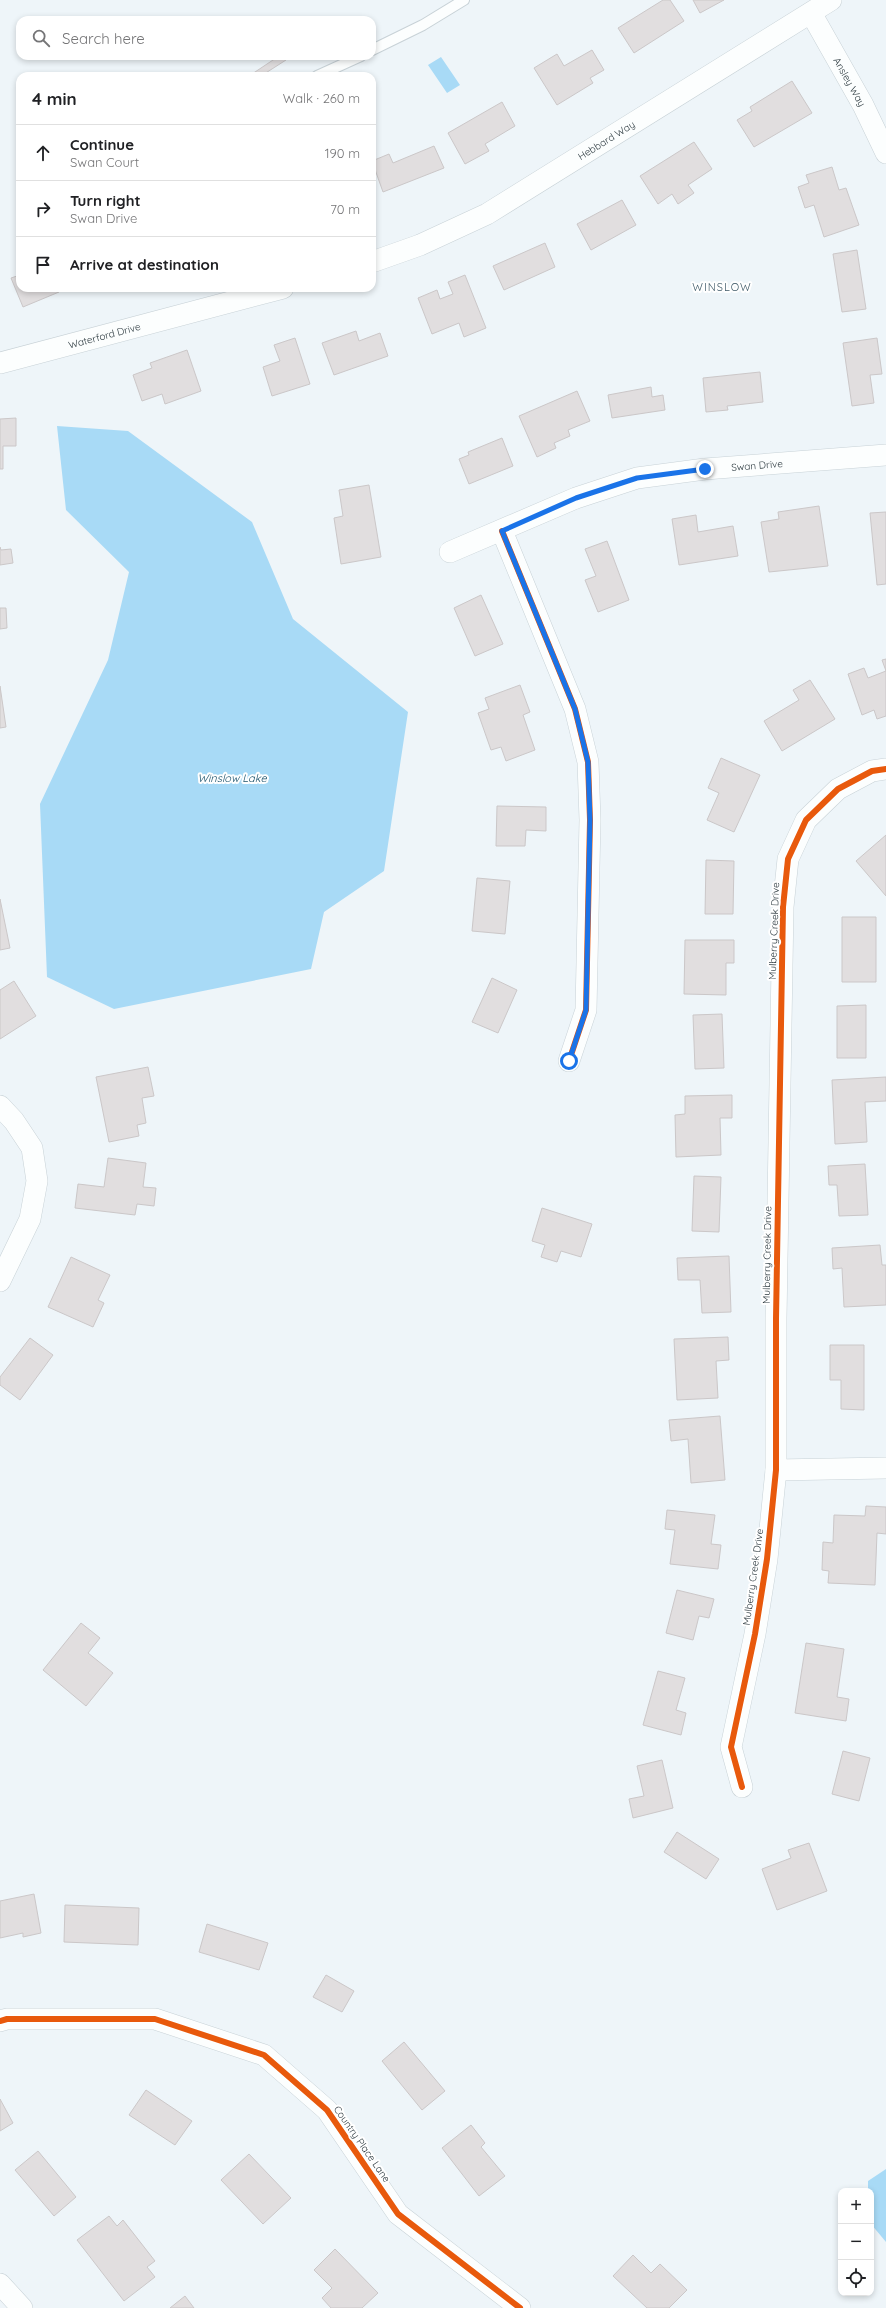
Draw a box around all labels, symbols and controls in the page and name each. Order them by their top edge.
search box [16,16,376,60]
icon: search [30,27,52,49]
text: Search here [62,29,145,48]
street label: Ansley Way [831,55,869,109]
text: 4 min [32,88,77,109]
text: Walk · 260 m [283,90,360,106]
street label: Hebbard Way [575,117,637,163]
text: Continue [70,135,134,154]
icon: ahead [32,142,54,164]
text: 190 m [325,145,360,161]
text: Swan Court [70,154,139,170]
text: Turn right [70,191,141,210]
icon: right [32,198,54,220]
text: 70 m [330,201,360,217]
text: Swan Drive [70,210,137,226]
icon: arrive [32,254,54,276]
text: Arrive at destination [70,255,219,274]
district label: WINSLOW [692,280,752,294]
street label: Waterford Drive [67,319,142,351]
street label: Swan Drive [731,456,784,473]
route end [696,460,714,478]
water label: Winslow Lake [197,771,267,785]
street label: Mulberry Creek Drive [766,882,782,980]
route start [560,1052,578,1070]
street label: Mulberry Creek Drive [760,1206,774,1304]
street label: Mulberry Creek Drive [740,1527,766,1626]
street label: Country Place Lane [331,2103,393,2185]
map controls [838,2188,874,2296]
button: + [838,2188,874,2224]
button: − [838,2224,874,2260]
button: locate [838,2260,874,2296]

